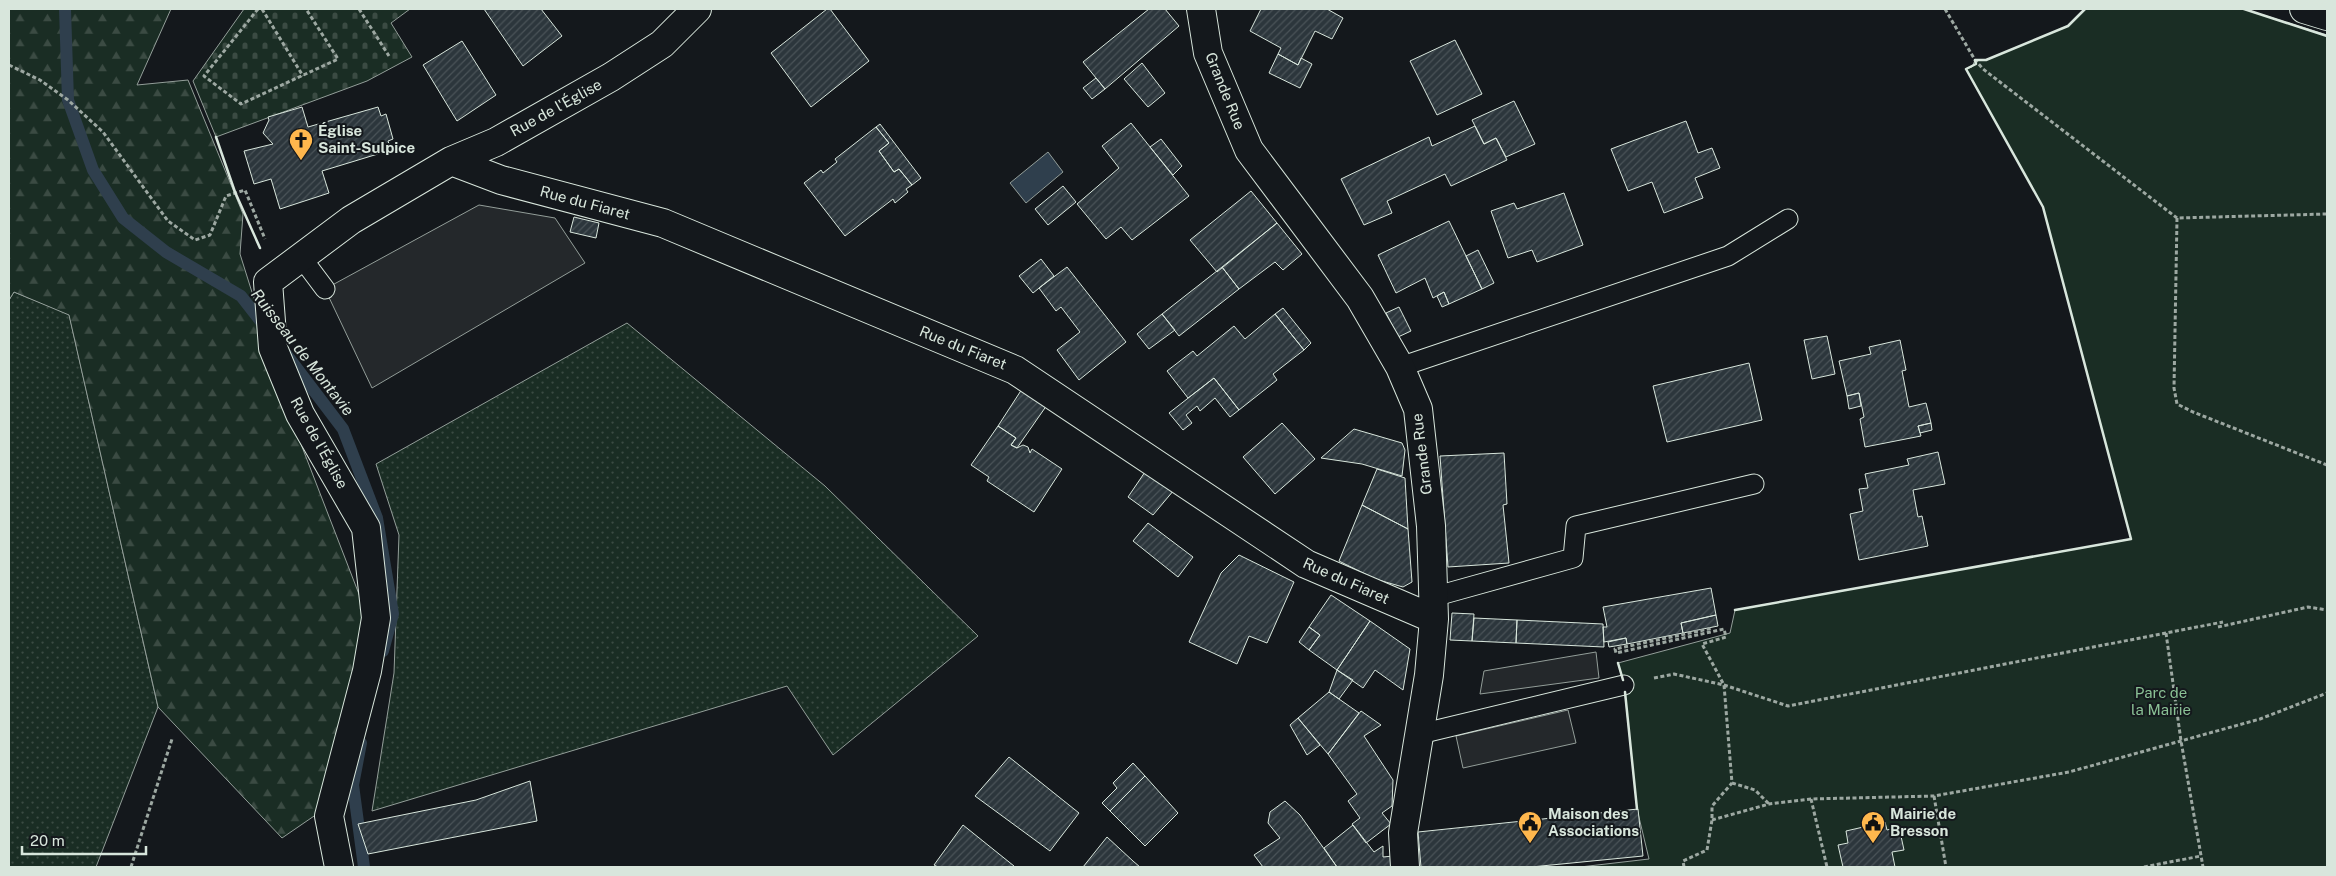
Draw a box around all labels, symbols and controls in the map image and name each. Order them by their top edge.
street label: Grande Rue [1202,50,1249,132]
street label: Rue de l'Église [507,75,604,140]
place label: Église Saint-Sulpice [318,122,415,156]
church icon: Église Saint-Sulpice [288,127,314,161]
street label: Rue du Fiaret [538,182,632,223]
water label: Ruisseau de Montavie [247,285,358,420]
street label: Rue du Fiaret [917,322,1009,373]
street label: Rue de l'Église [287,394,352,491]
street label: Grande Rue [1408,412,1435,496]
street label: Rue du Fiaret [1300,554,1392,607]
park label: Parc de la Mairie [2131,684,2191,718]
place label: Maison des Associations [1548,805,1639,839]
place label: Mairie de Bresson [1890,805,1956,839]
public building icon: Maison des Associations [1517,810,1543,844]
public building icon: Mairie de Bresson [1860,810,1886,844]
scale bar [22,824,146,856]
text: 20 m [30,832,65,849]

